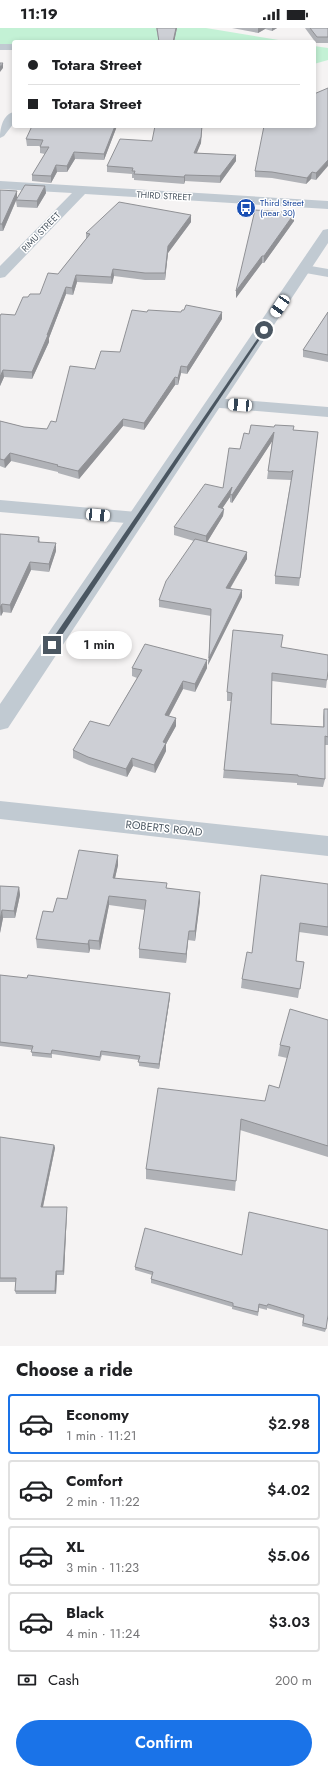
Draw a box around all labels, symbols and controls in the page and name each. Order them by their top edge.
text: 11:19 [20,3,58,25]
text: Totara Street [52,54,141,76]
text: Totara Street [52,93,141,115]
street label: THIRD STREET [136,188,193,203]
place label: Third Street (near 30) [260,196,304,219]
bus stop icon: Third Street (near 30) [235,197,257,219]
street label: RIMU STREET [18,208,64,255]
car [268,293,292,319]
route start [255,321,273,339]
car [228,398,252,412]
car [86,508,110,522]
callout: 1 min [66,631,132,659]
text: 1 min [83,635,115,654]
route end [43,636,61,654]
street label: ROBERTS ROAD [125,816,204,840]
text: Choose a ride [16,1357,133,1383]
text: Economy [66,1404,129,1426]
icon: car [18,1406,54,1442]
text: $2.98 [268,1413,310,1435]
text: 1 min · 11:21 [66,1426,137,1445]
text: Comfort [66,1470,123,1492]
icon: car [18,1472,54,1508]
text: $4.02 [267,1479,310,1501]
text: 2 min · 11:22 [66,1492,140,1511]
text: XL [66,1536,84,1558]
icon: car [18,1538,54,1574]
text: $5.06 [268,1545,310,1567]
text: 3 min · 11:23 [66,1558,139,1577]
text: Black [66,1602,104,1624]
icon: car [18,1604,54,1640]
text: $3.03 [269,1611,310,1633]
text: 4 min · 11:24 [66,1624,140,1643]
icon: cash [16,1669,38,1691]
text: Cash [48,1669,79,1691]
text: 200 m [275,1671,312,1690]
button: Confirm [16,1720,312,1766]

